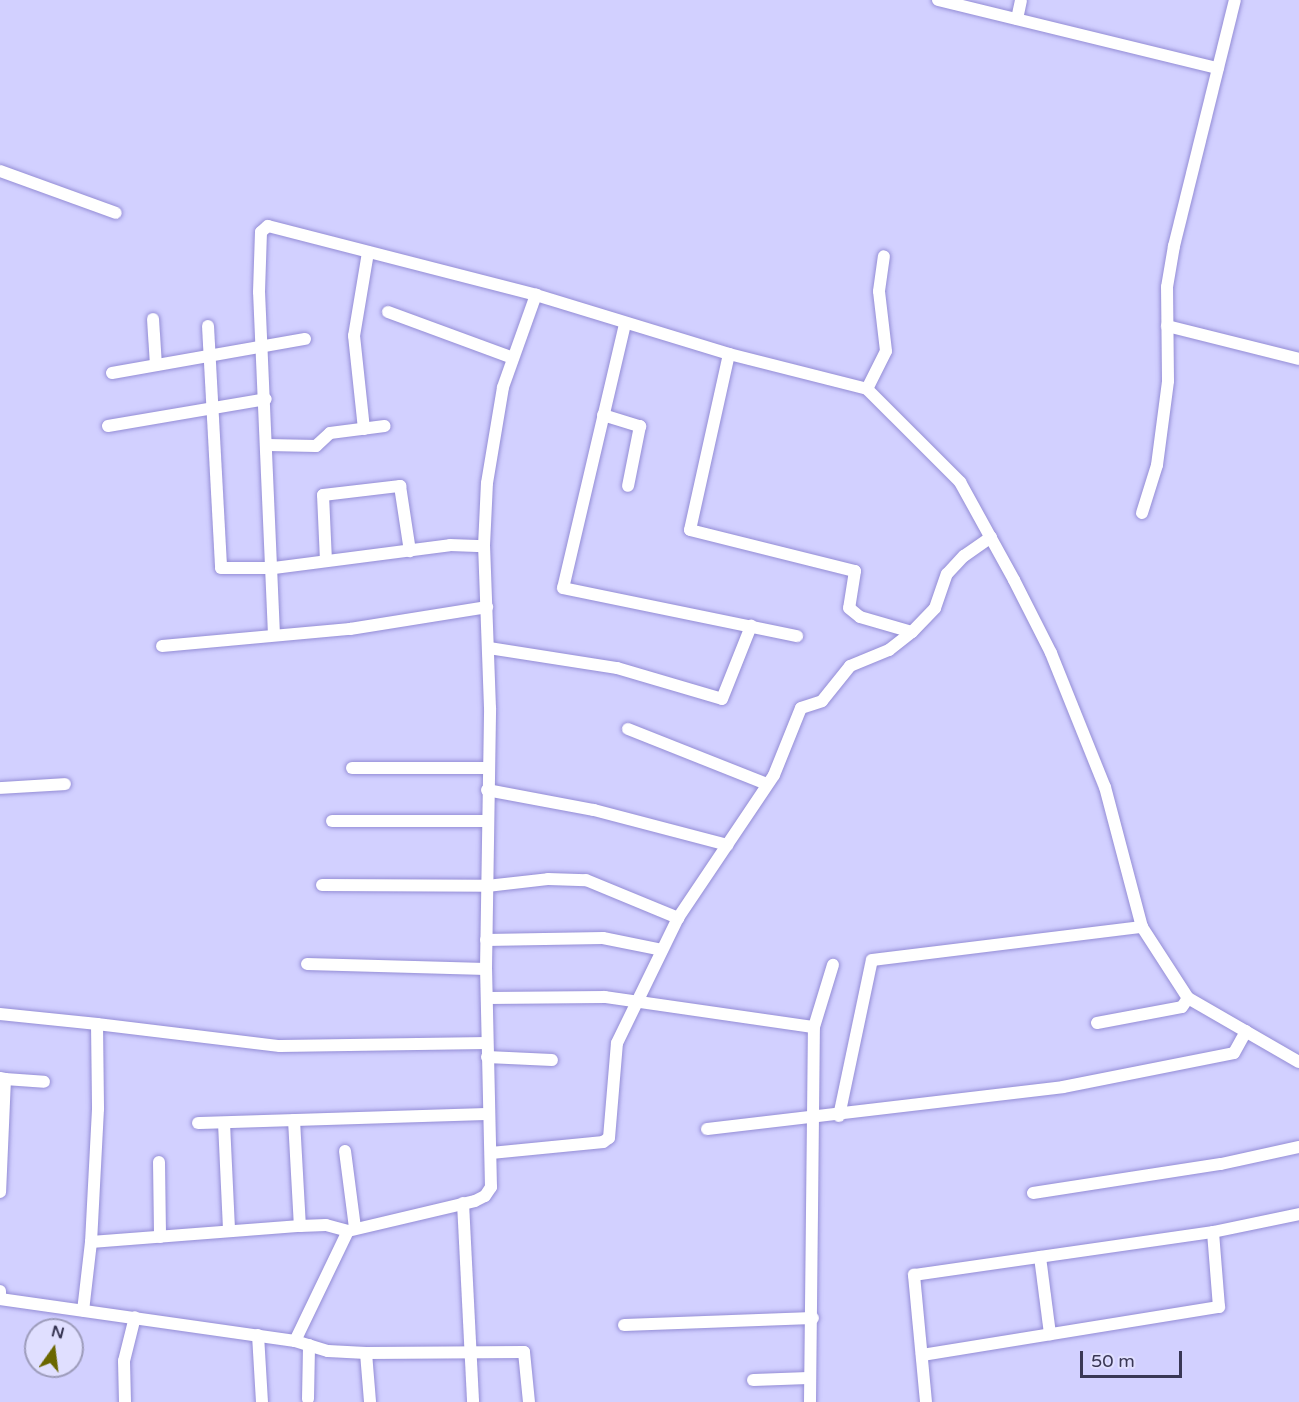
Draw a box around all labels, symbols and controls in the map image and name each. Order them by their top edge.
north arrow [24,1318,84,1378]
text: N [49,1321,67,1344]
scale bar [1083,1339,1185,1377]
text: 50 m [1091,1350,1135,1372]

